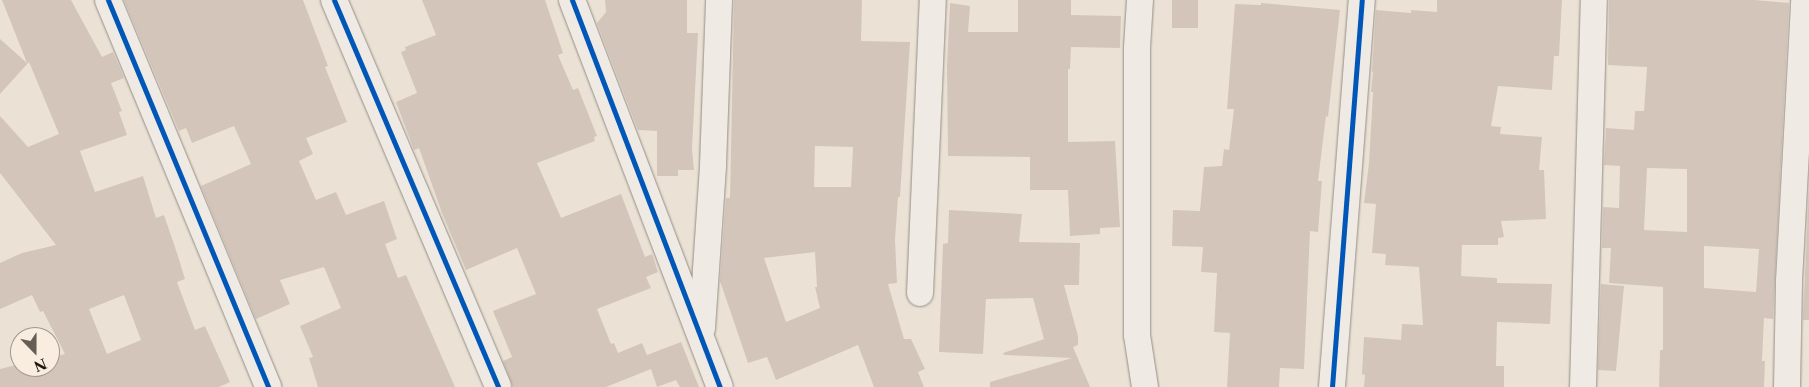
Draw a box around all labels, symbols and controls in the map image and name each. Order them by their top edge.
north arrow [10,327,60,377]
text: N [31,354,49,376]

